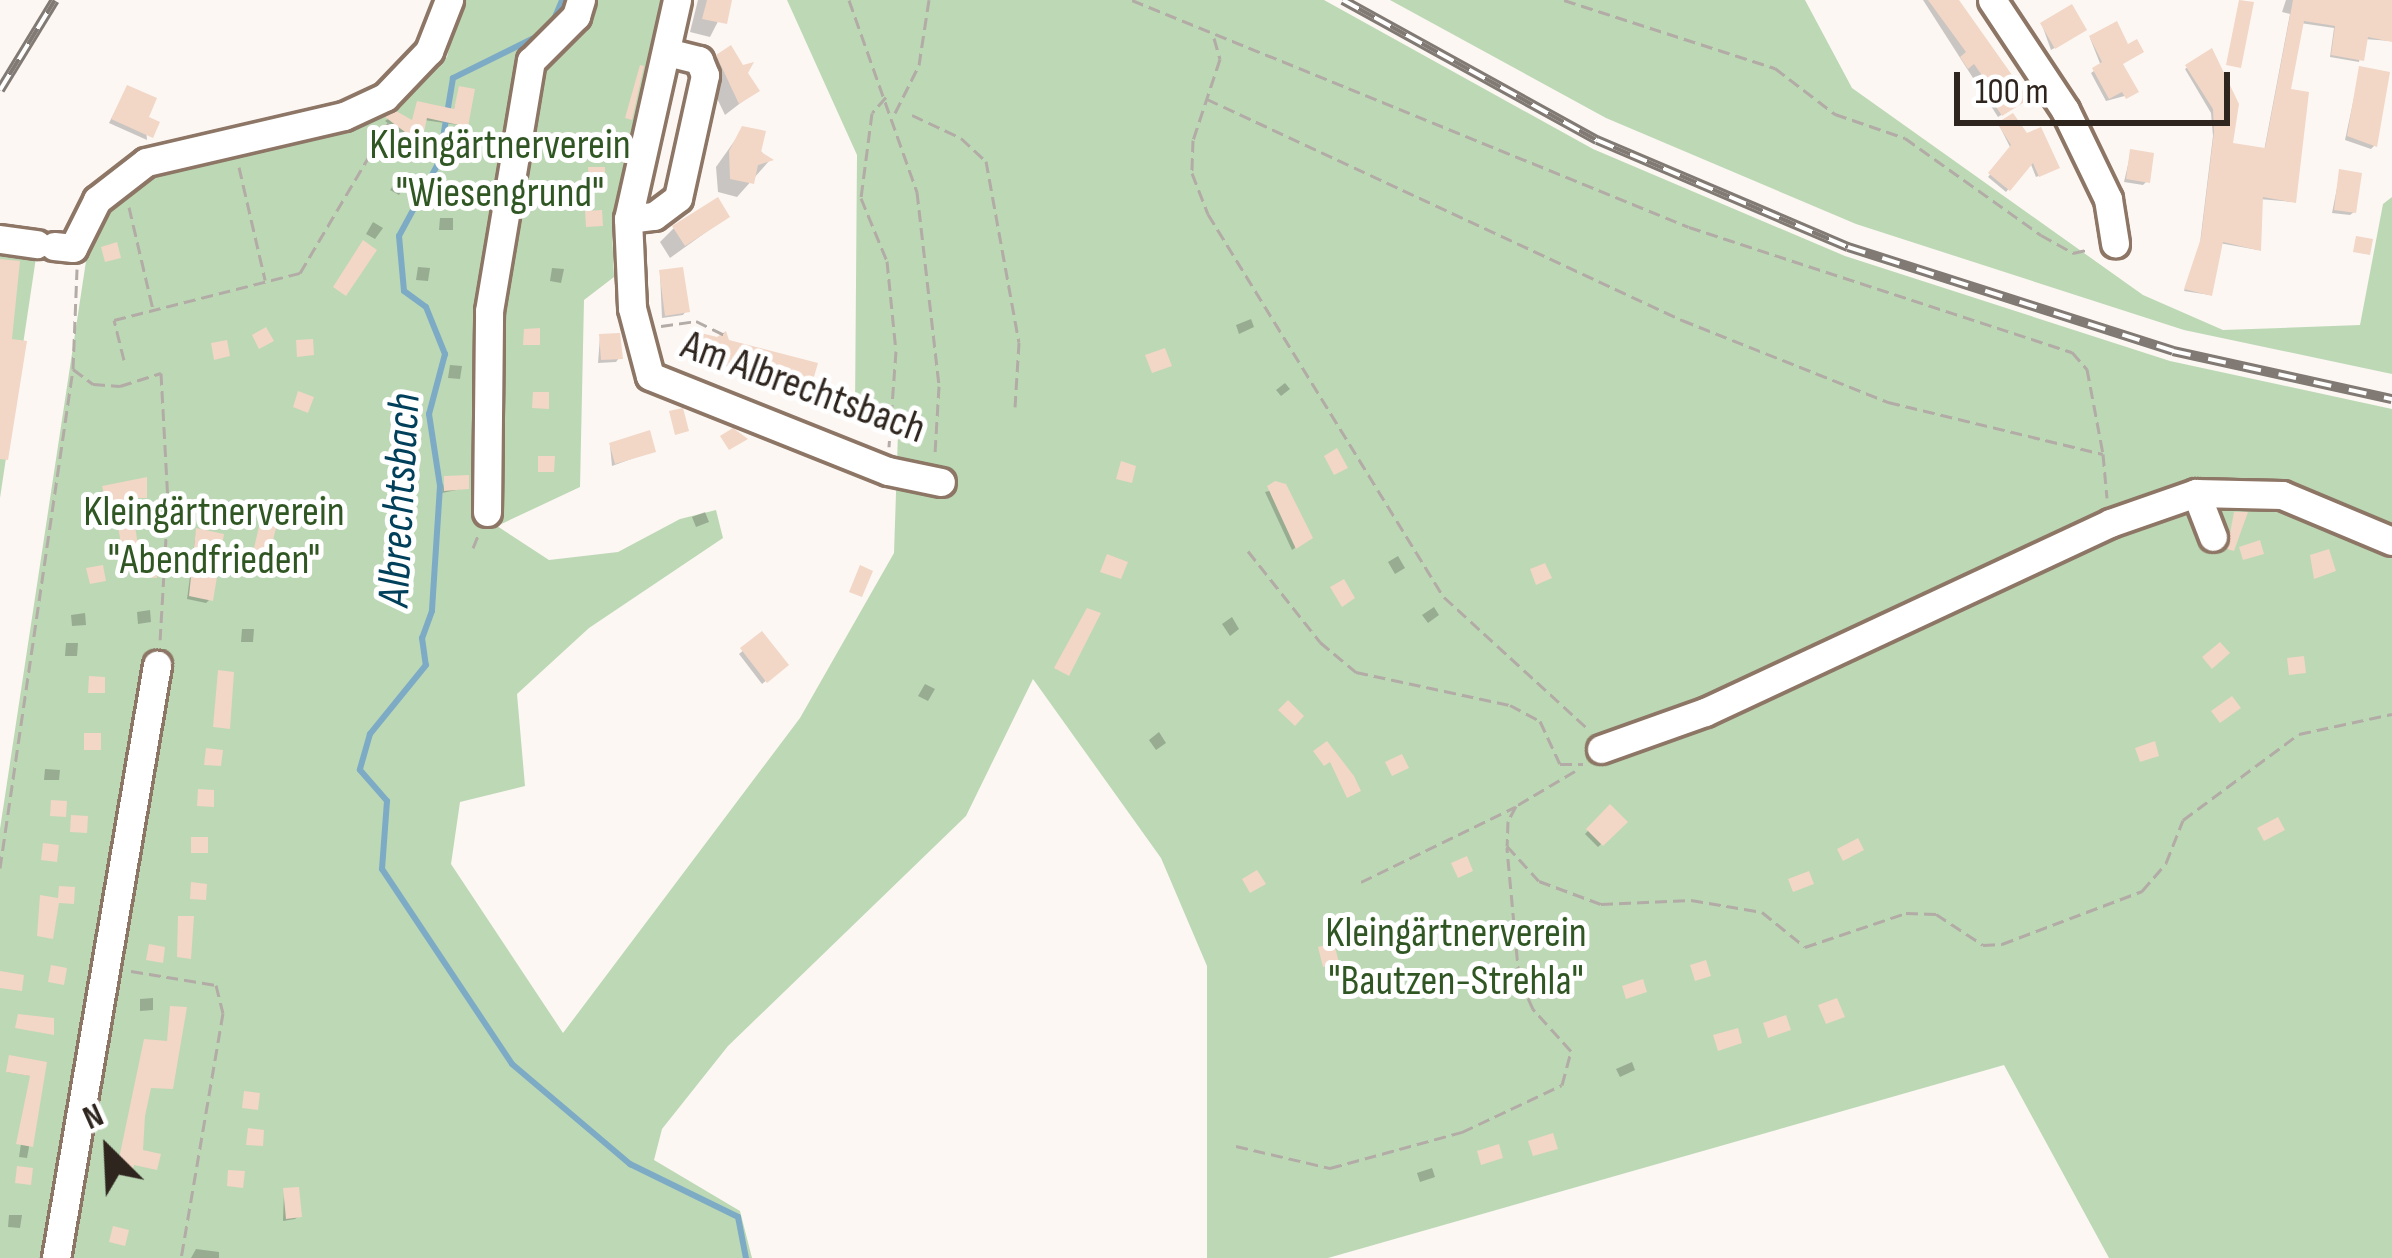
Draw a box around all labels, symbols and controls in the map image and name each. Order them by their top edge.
scale bar [1960,48,2236,122]
text: 100 m [1975,71,2049,114]
park label: Kleingärtnerverein "Wiesengrund" [369,121,631,219]
street label: Am Albrechtsbach [674,321,932,455]
water label: Albrechtsbach [367,392,433,608]
park label: Kleingärtnerverein "Abendfrieden" [83,488,345,586]
park label: Kleingärtnerverein "Bautzen-Strehla" [1325,909,1587,1008]
north arrow [48,1090,168,1210]
text: N [77,1095,110,1139]

